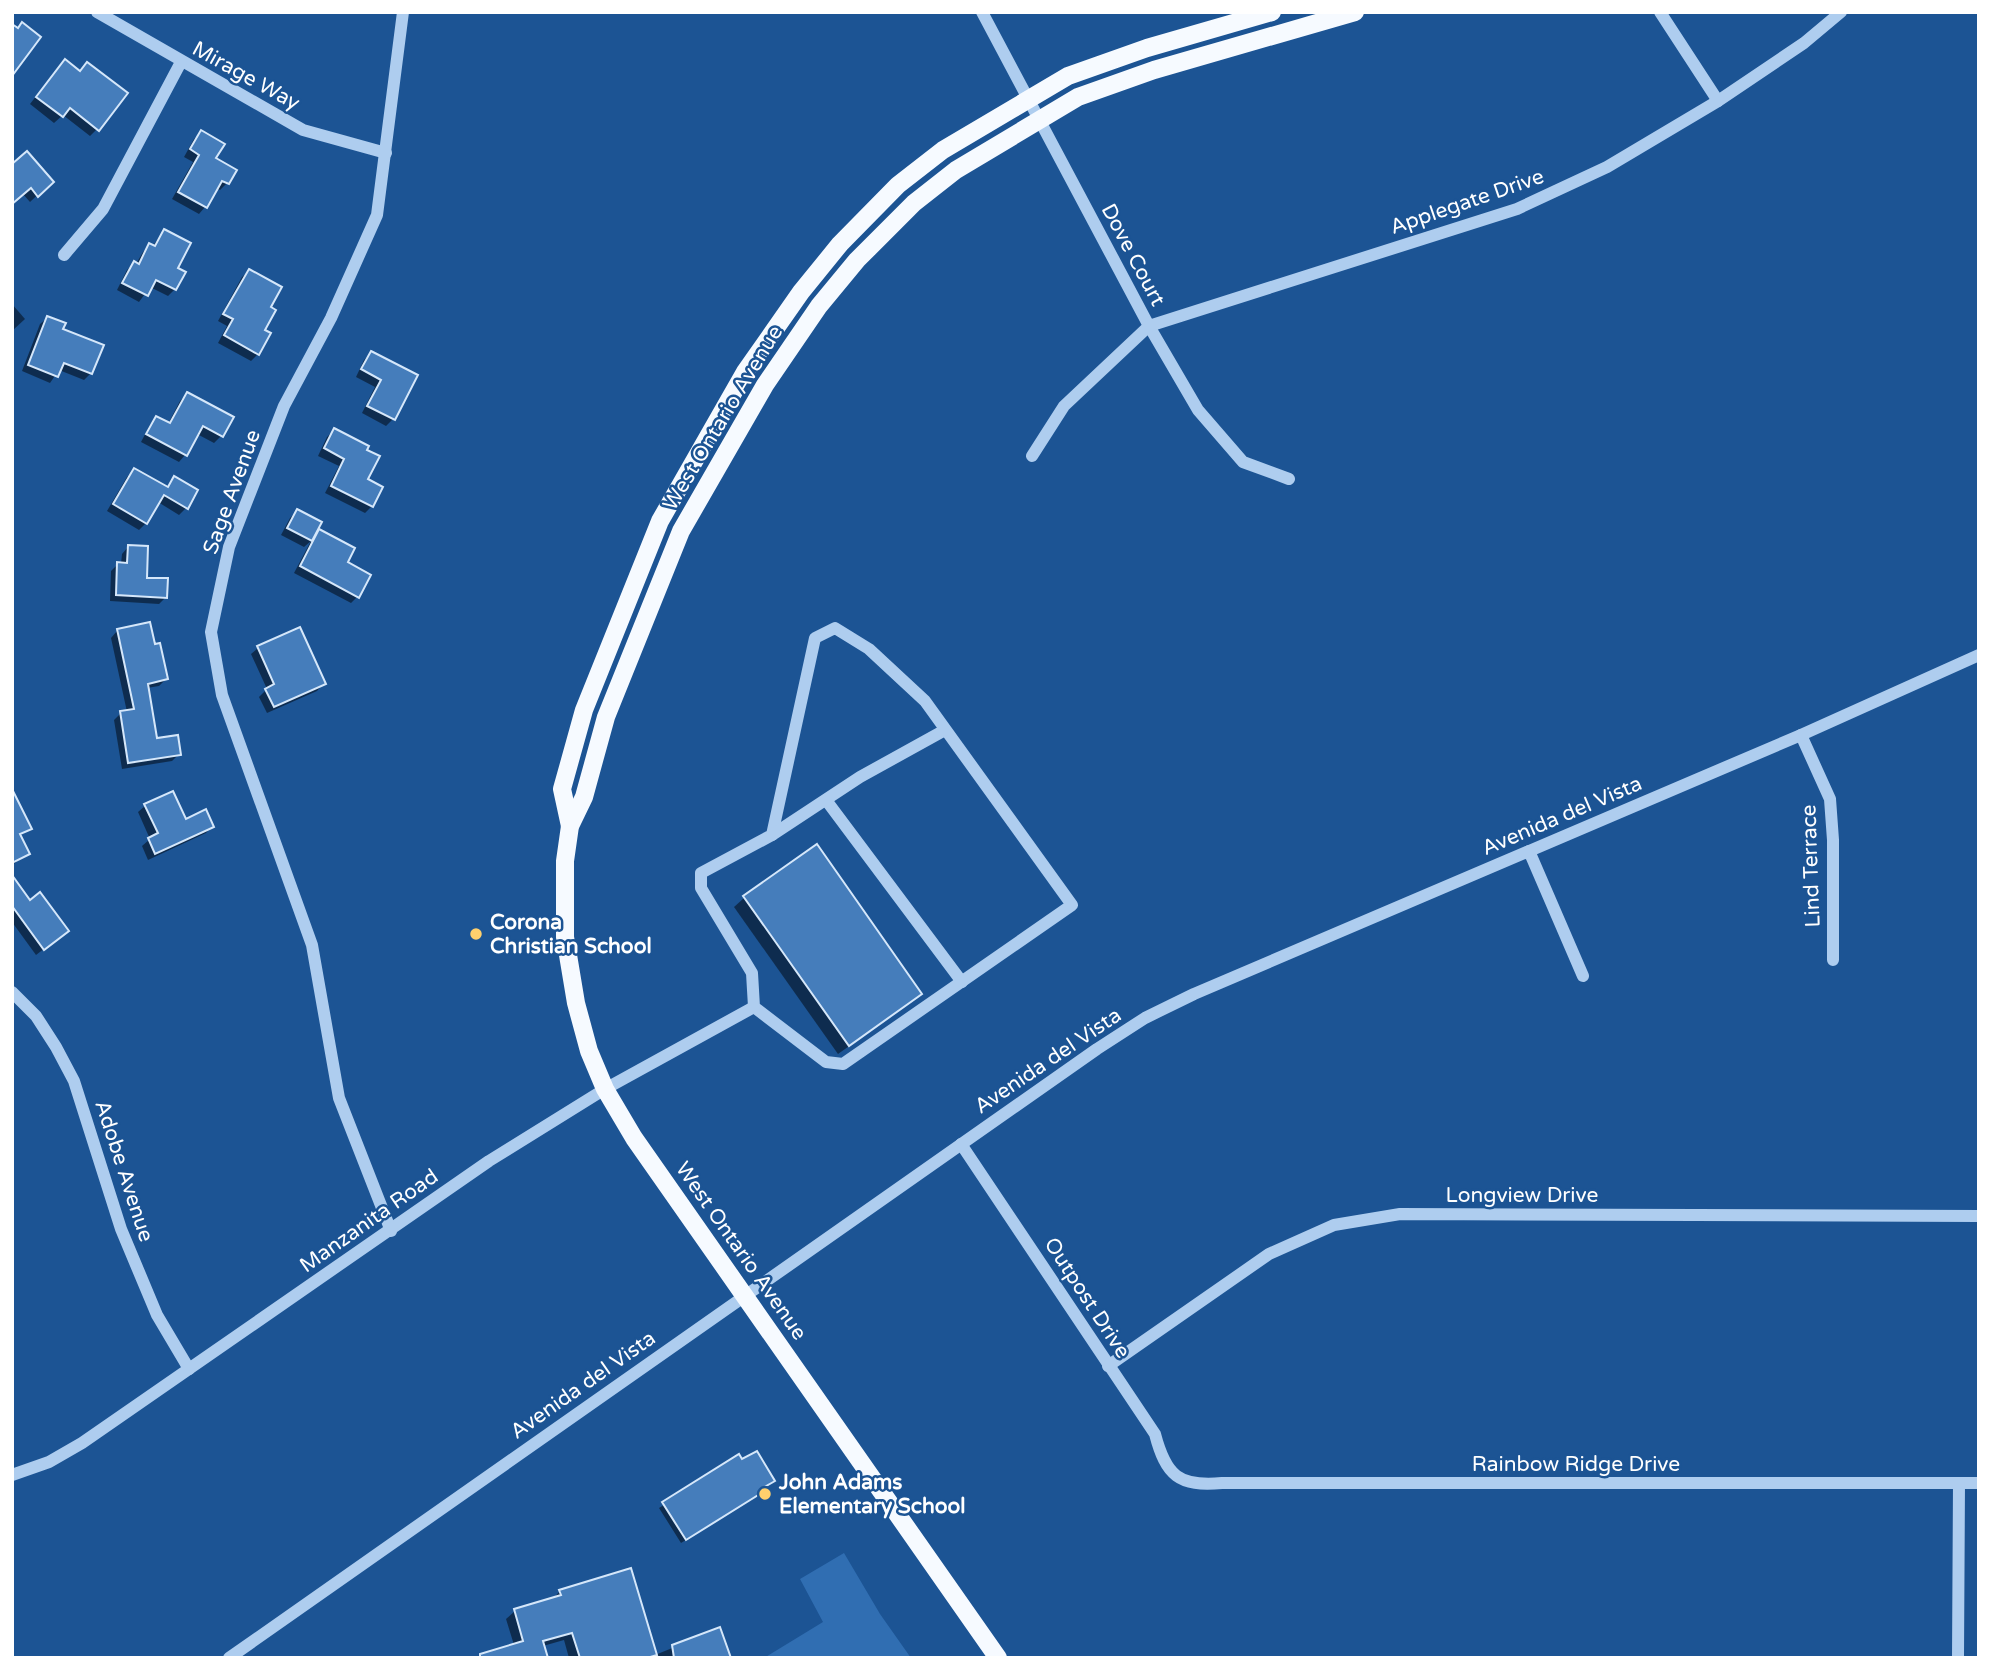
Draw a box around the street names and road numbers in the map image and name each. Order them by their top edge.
street label: Mirage Way [188,36,304,116]
street label: Applegate Drive [1387,164,1547,240]
street label: Dove Court [1096,200,1170,310]
street label: West Ontario Avenue [658,321,788,515]
street label: Sage Avenue [198,426,266,558]
street label: Avenida del Vista [1478,771,1646,861]
street label: Lind Terrace [1796,804,1826,928]
street label: Avenida del Vista [970,1003,1126,1119]
street label: Adobe Avenue [89,1097,159,1245]
street label: West Ontario Avenue [670,1157,812,1345]
street label: Manzanita Road [295,1164,443,1278]
street label: Longview Drive [1446,1183,1599,1208]
street label: Outpost Drive [1039,1233,1135,1363]
street label: Avenida del Vista [506,1326,660,1444]
street label: Rainbow Ridge Drive [1472,1452,1680,1477]

